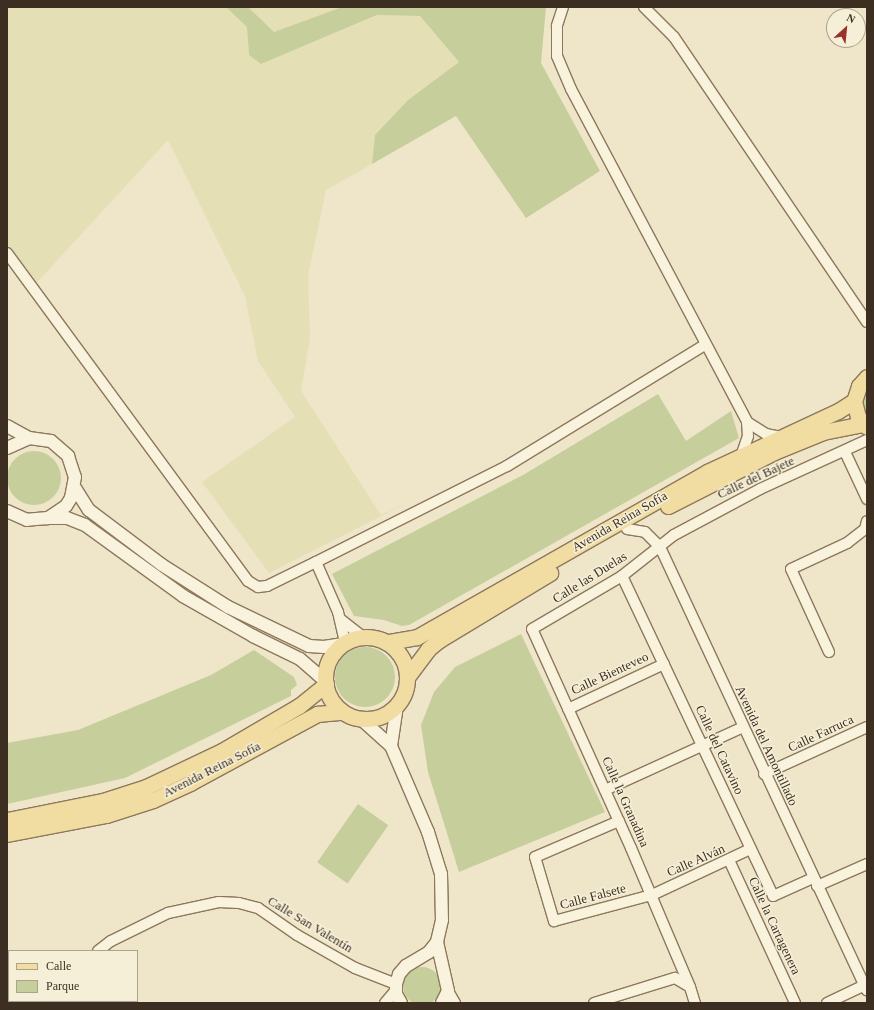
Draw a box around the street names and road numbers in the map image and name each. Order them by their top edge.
street label: Calle del Bajete [715,453,797,503]
street label: Avenida Reina Sofía [570,488,670,556]
street label: Calle las Duelas [550,549,630,607]
street label: Calle Bienteveo [569,649,651,699]
street label: Avenida del Amontillado [731,683,801,809]
street label: Calle del Catavino [691,703,747,797]
street label: Calle Farruca [786,712,856,756]
street label: Avenida Reina Sofía [161,739,263,801]
street label: Calle la Granadina [598,754,652,850]
street label: Calle Alván [664,841,728,881]
street label: Calle la Cartagenera [745,875,803,977]
street label: Calle Falsete [558,881,628,913]
street label: Calle San Valentín [265,893,355,957]

